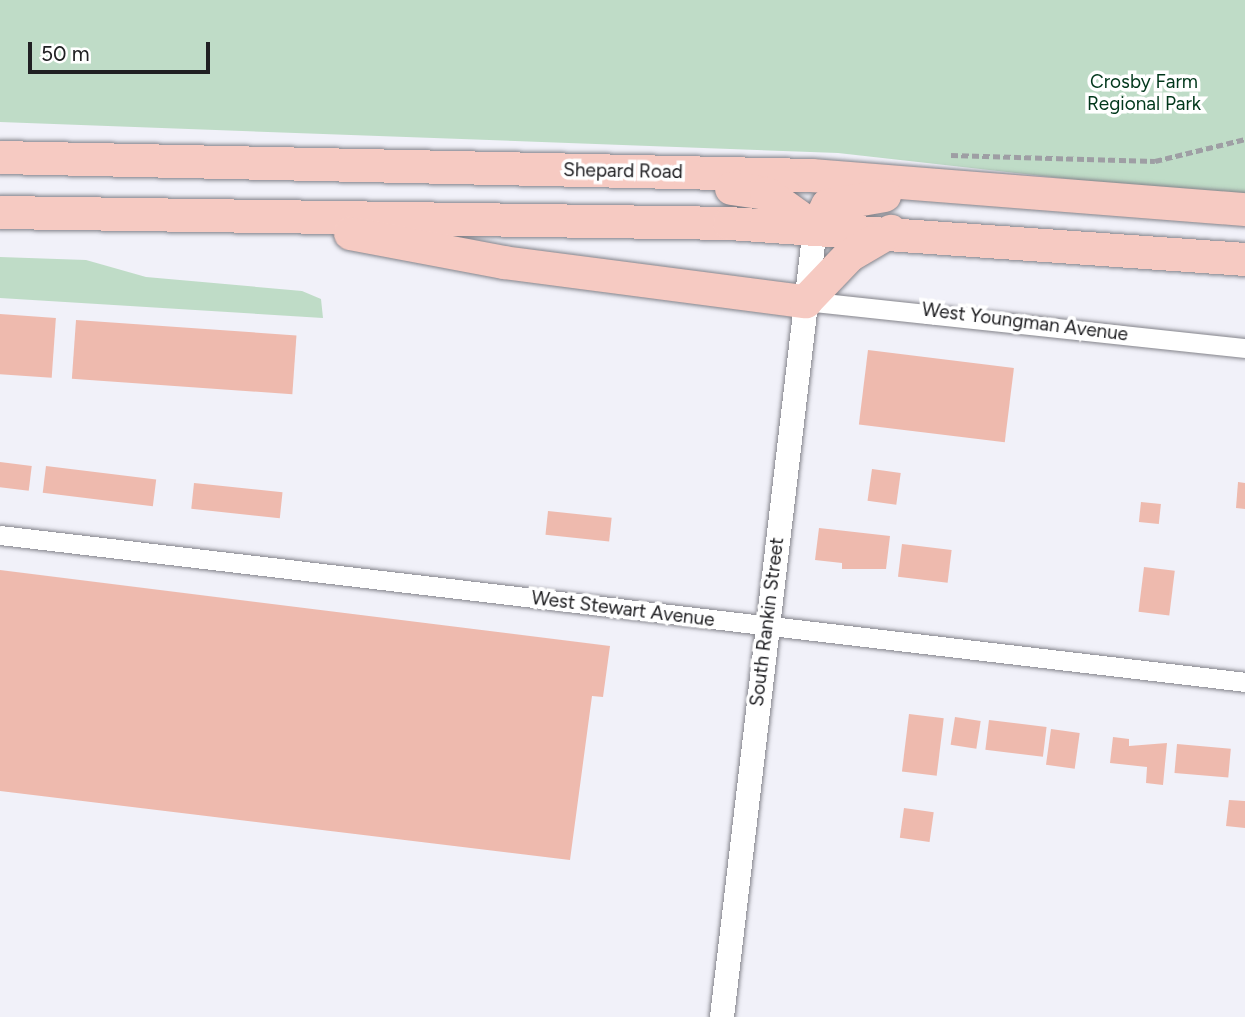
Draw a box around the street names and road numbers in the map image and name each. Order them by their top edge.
street label: Shepard Road [563,159,683,183]
street label: West Youngman Avenue [921,298,1129,346]
street label: South Rankin Street [745,536,789,708]
street label: West Stewart Avenue [530,586,716,632]

